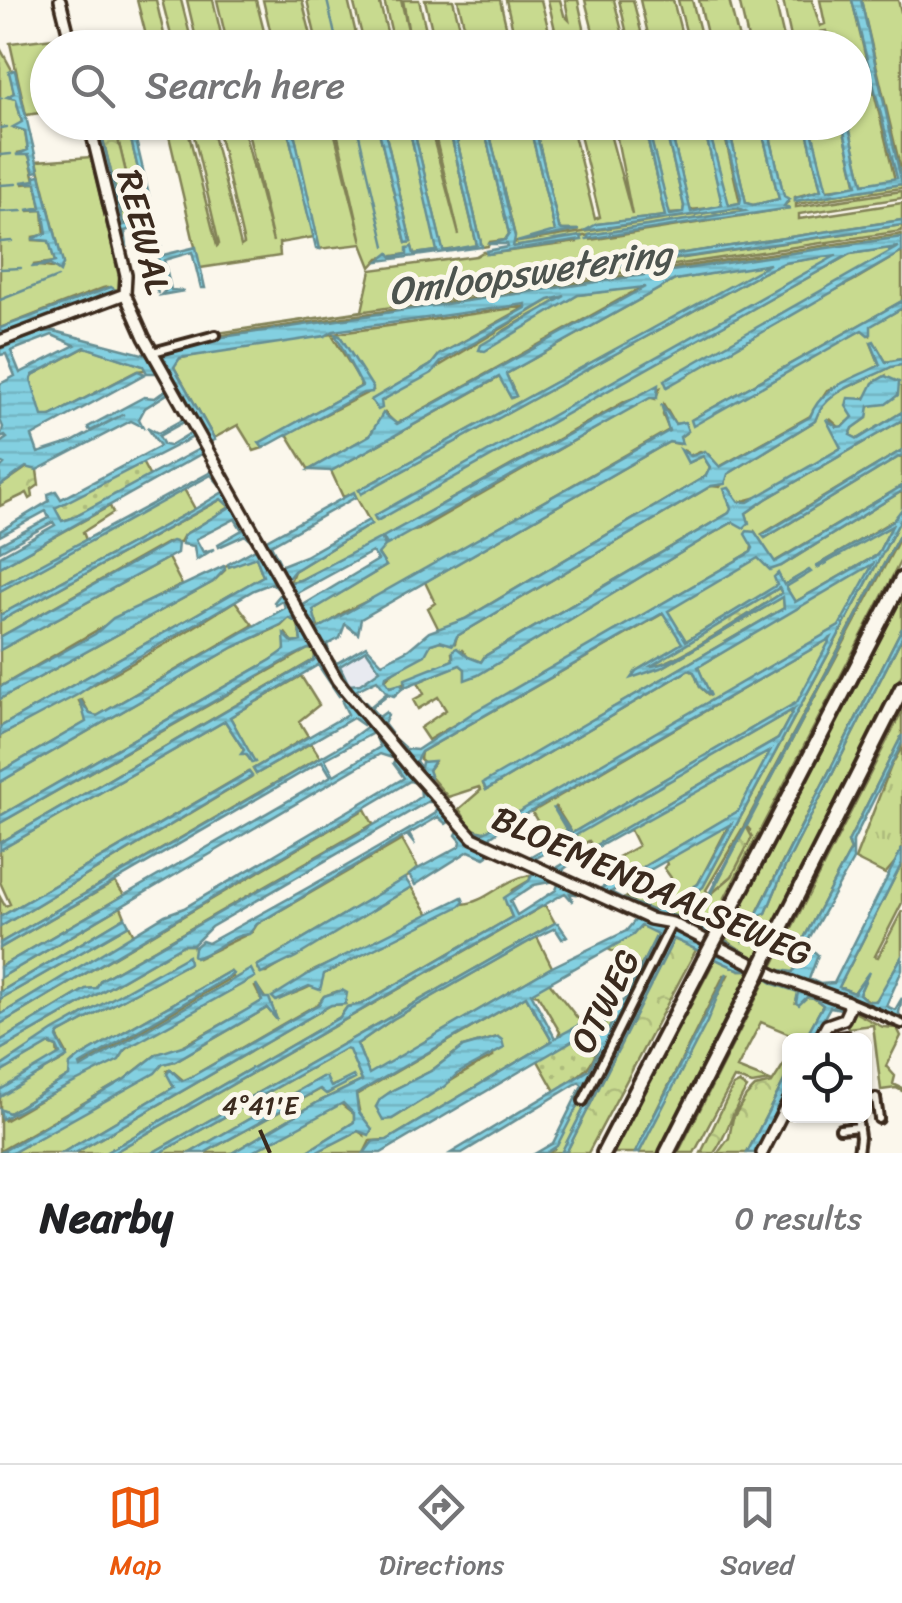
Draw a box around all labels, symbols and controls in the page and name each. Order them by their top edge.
search box [30,30,872,140]
text: Search here [145,52,345,119]
icon: search [65,58,120,113]
street label: REEWAL [99,163,189,301]
water label: Omloopswetering [384,219,679,326]
street label: BLOEMENDAALSEWEG [482,787,822,985]
street label: OTWEG [552,938,658,1064]
map controls [782,1033,872,1123]
button: locate [782,1033,872,1123]
text: 4°41'E [222,1083,300,1128]
text: Nearby [40,1181,173,1255]
text: 0 results [734,1190,862,1247]
tab: Map [108,1480,163,1589]
tab: Directions [379,1480,504,1589]
tab: Saved [720,1480,794,1589]

